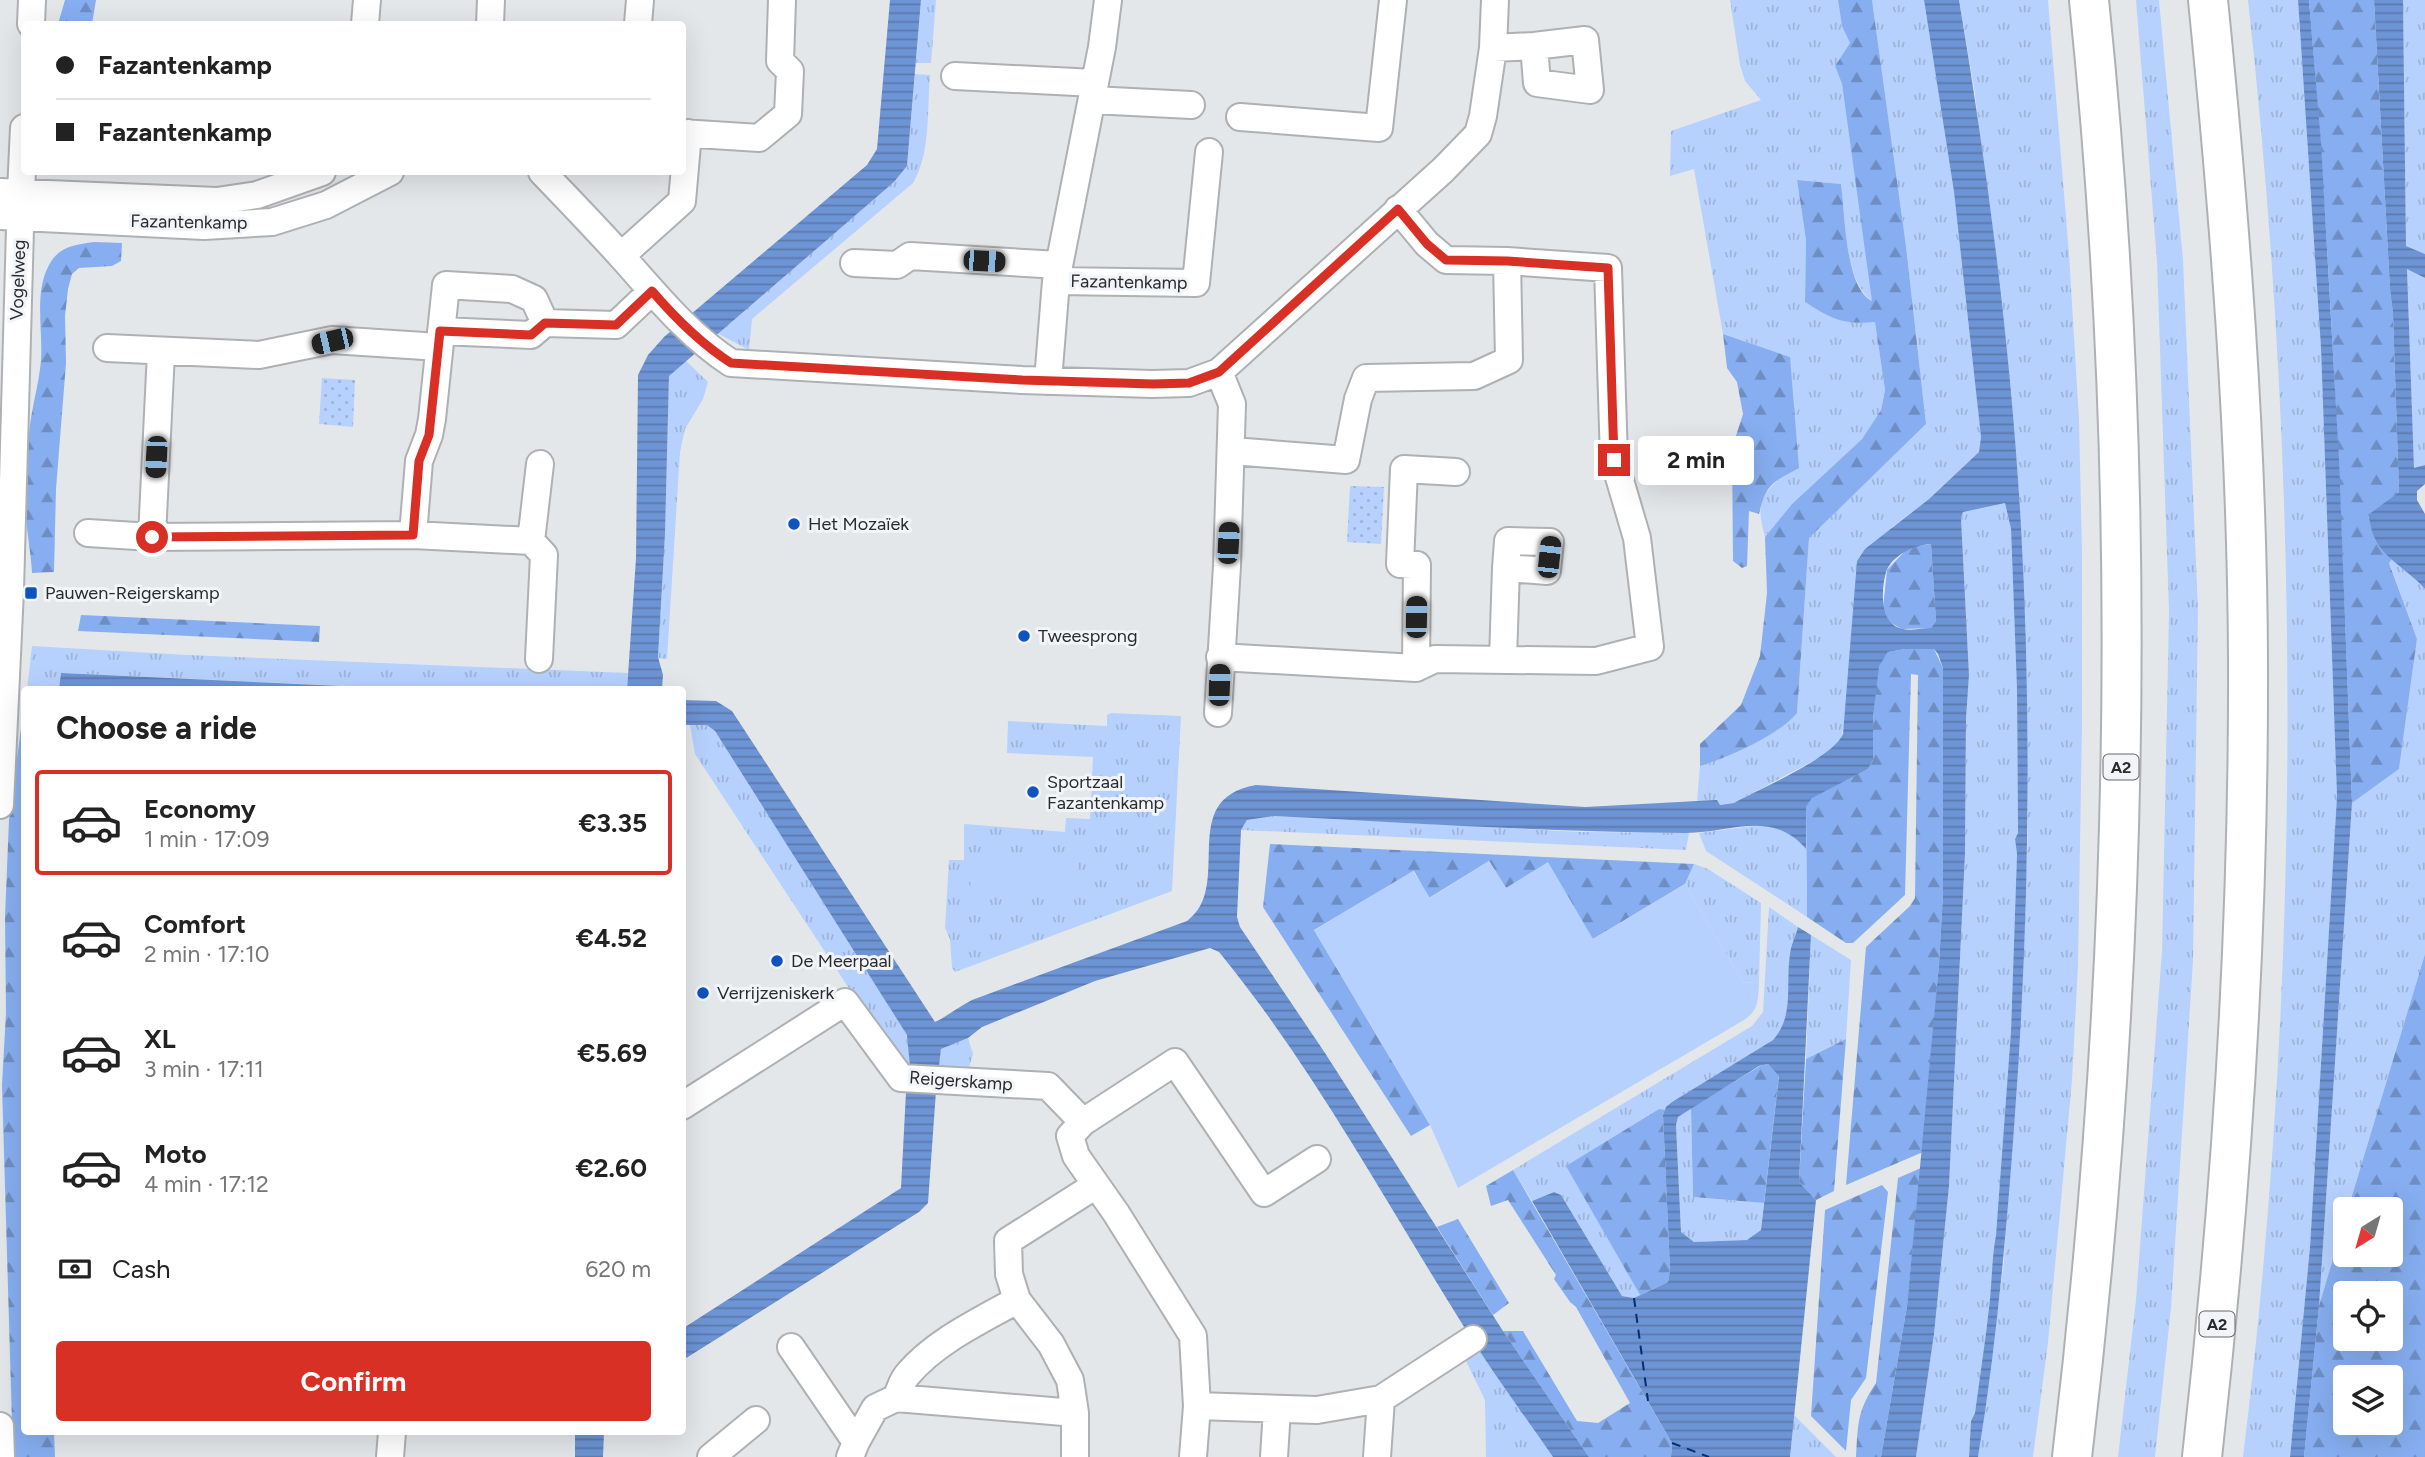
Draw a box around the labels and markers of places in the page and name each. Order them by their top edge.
place label: Het Mozaïek [808,513,909,535]
marker: Het Mozaïek [786,516,802,532]
place label: Pauwen-Reigerskamp [45,582,220,604]
marker: Pauwen-Reigerskamp [23,585,39,601]
place label: Tweesprong [1038,625,1137,647]
marker: Tweesprong [1016,628,1032,644]
place label: Sportzaal Fazantenkamp [1047,771,1164,814]
marker: Sportzaal Fazantenkamp [1025,784,1041,800]
place label: De Meerpaal [791,950,892,972]
marker: De Meerpaal [769,953,785,969]
place label: Verrijzeniskerk [717,982,834,1004]
marker: Verrijzeniskerk [695,985,711,1001]

